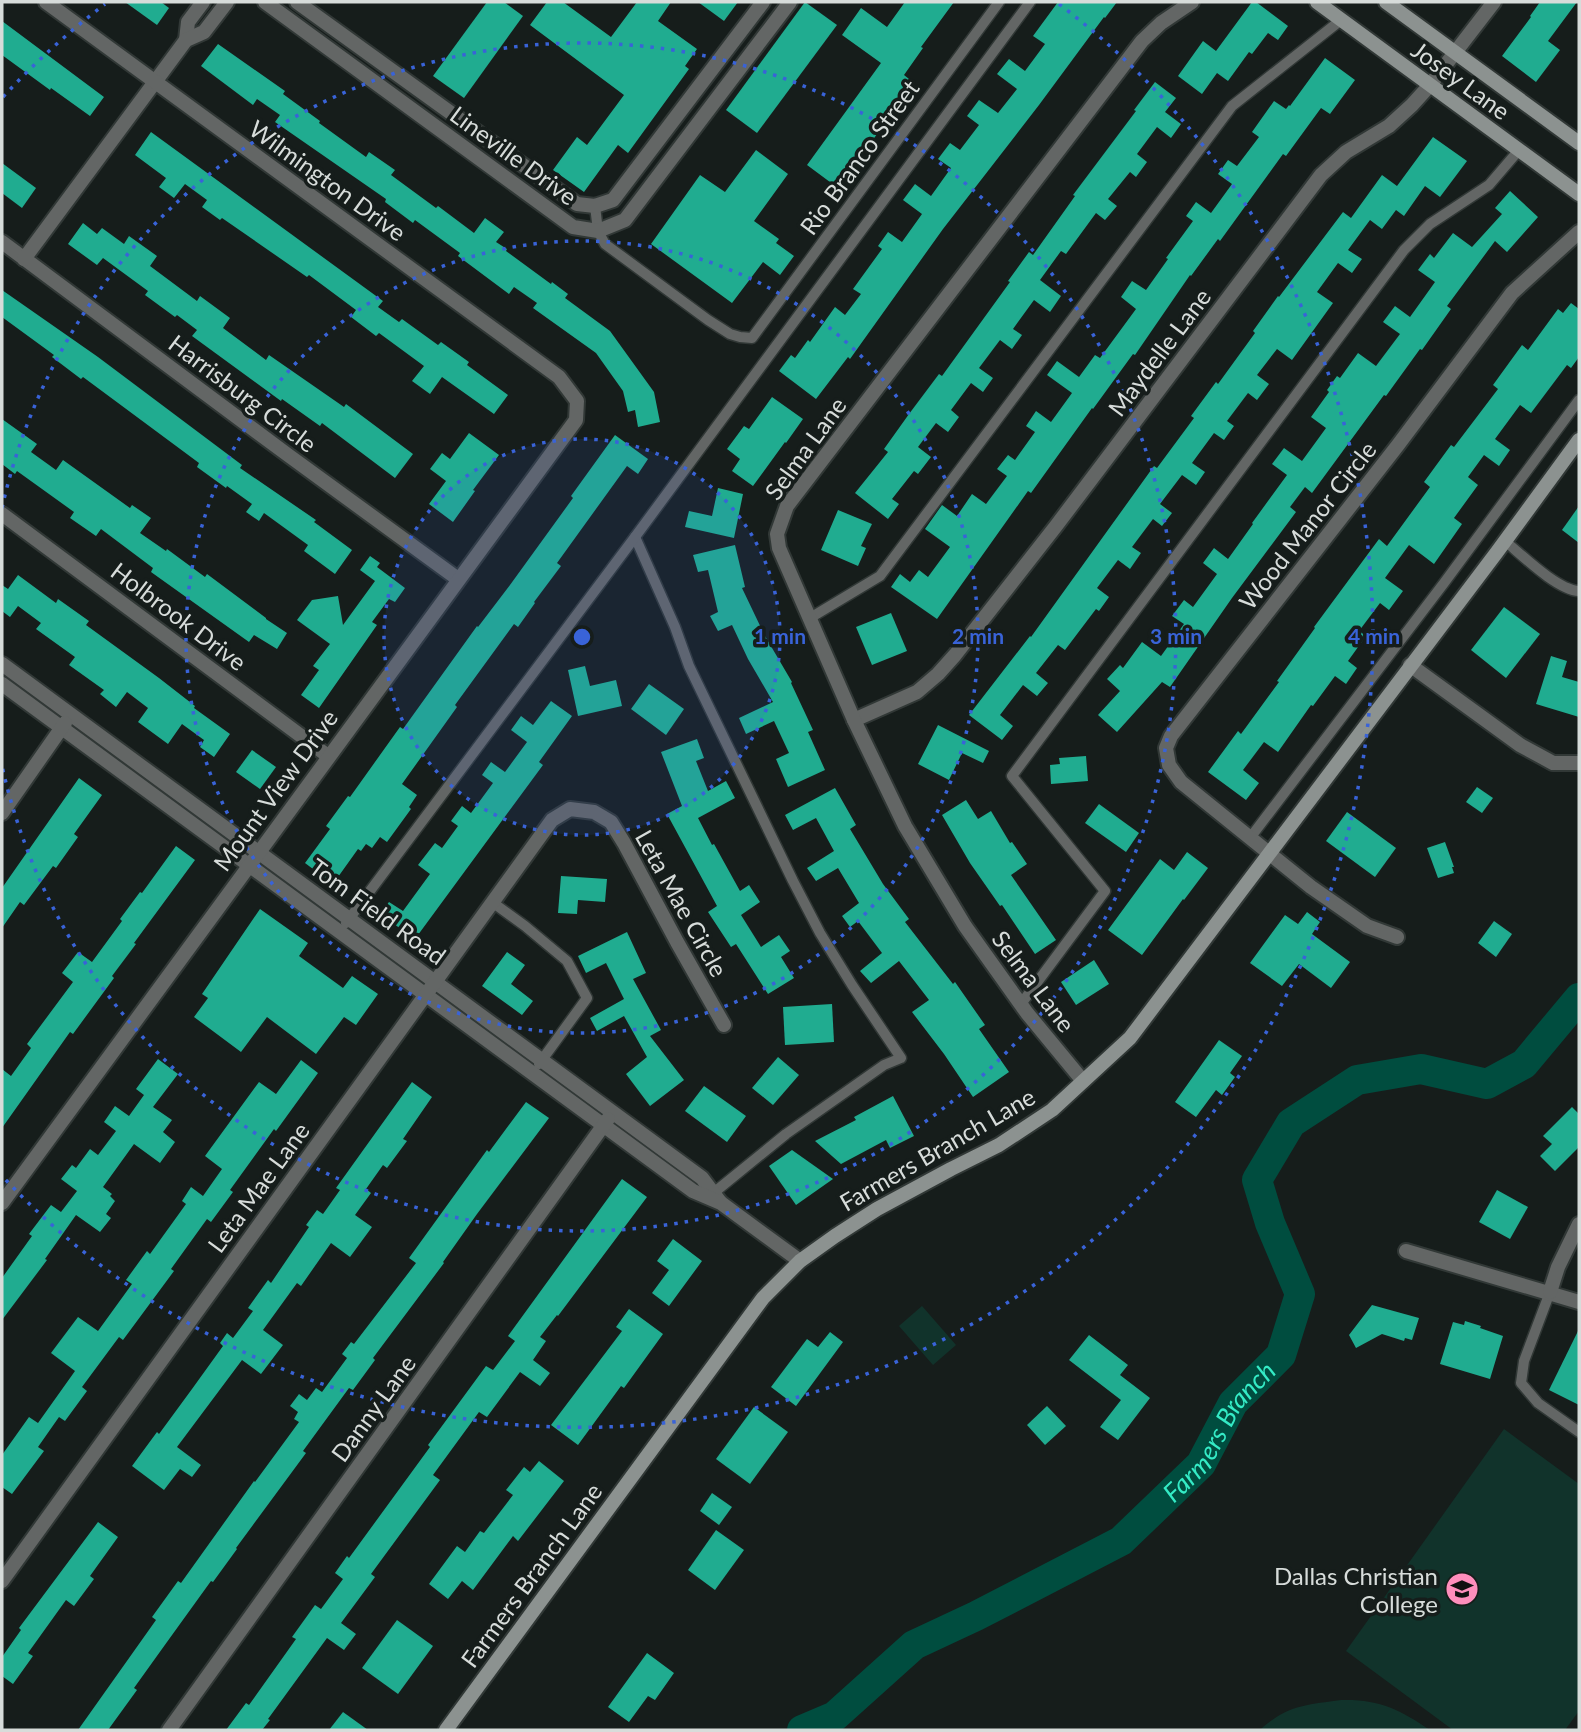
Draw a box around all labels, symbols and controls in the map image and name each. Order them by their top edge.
street label: Josey Lane [1406,35,1516,125]
street label: Rio Branco Street [793,74,925,240]
street label: Lineville Drive [445,99,583,211]
street label: Wilmington Drive [244,113,412,247]
street label: Maydelle Lane [1102,283,1216,421]
street label: Harrisburg Circle [163,328,323,458]
street label: Selma Lane [758,391,852,505]
street label: Wood Manor Circle [1232,435,1382,615]
street label: Holbrook Drive [106,556,252,676]
text: 1 min [754,623,806,648]
text: 2 min [952,623,1004,648]
text: 3 min [1150,623,1202,648]
text: 4 min [1348,623,1400,648]
centre of rings [570,625,594,649]
street label: Mount View Drive [207,704,343,876]
street label: Leta Mae Circle [630,825,734,981]
street label: Tom Field Road [304,852,452,970]
street label: Selma Lane [986,925,1082,1037]
street label: Farmers Branch Lane [834,1081,1040,1217]
street label: Leta Mae Lane [201,1116,315,1258]
street label: Danny Lane [325,1349,421,1467]
water label: Farmers Branch [1156,1354,1282,1508]
street label: Farmers Branch Lane [454,1477,608,1673]
place label: Dallas Christian College [1274,1561,1438,1618]
school or university icon: Dallas Christian College [1443,1570,1481,1608]

